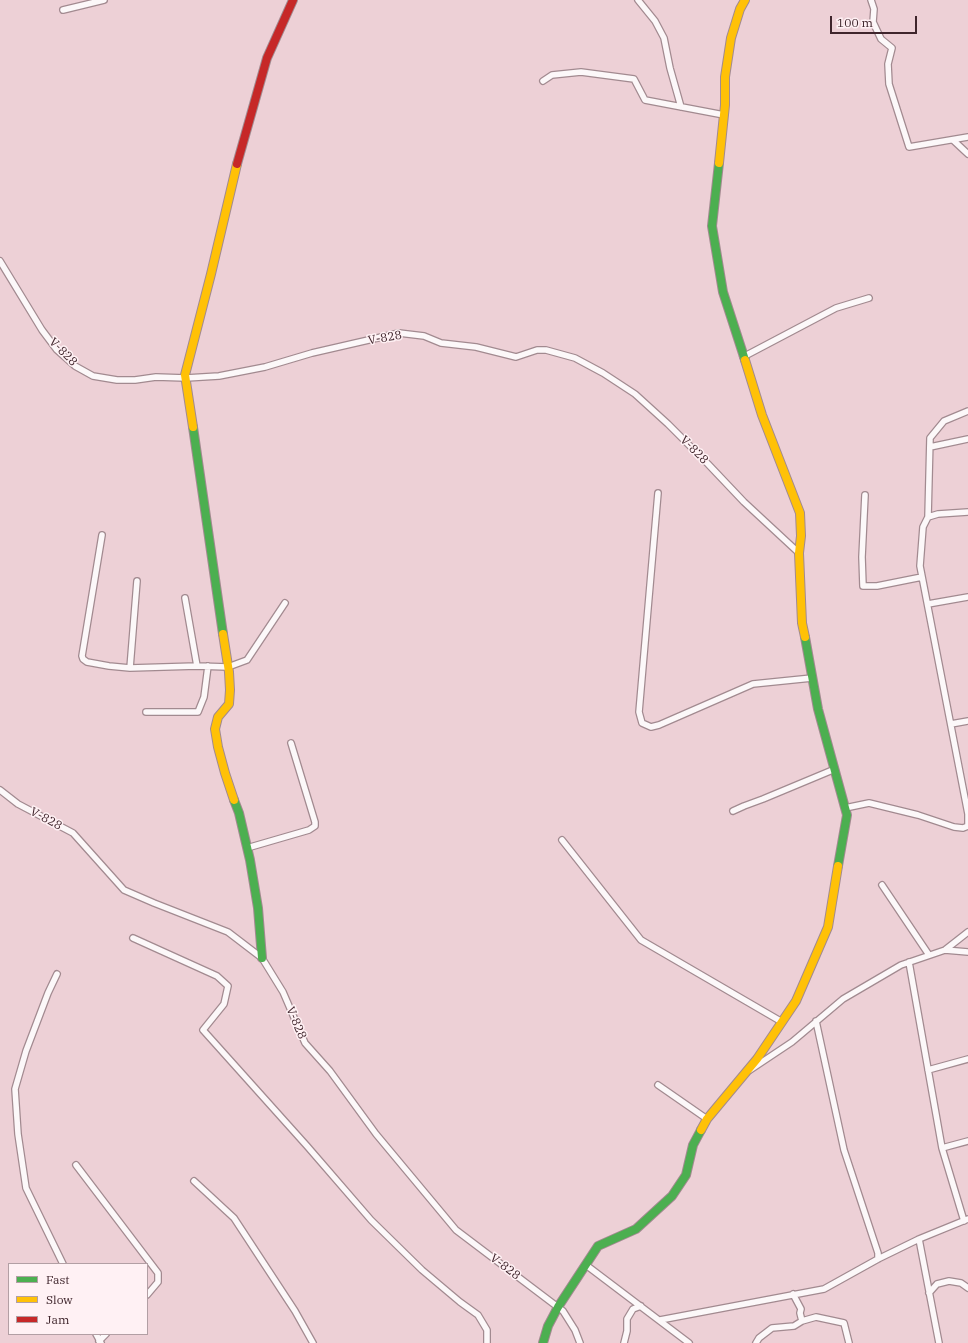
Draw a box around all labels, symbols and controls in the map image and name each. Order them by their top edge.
scale bar [832,8,919,34]
text: 100 m [837,15,873,30]
street label: V-828 [367,328,403,348]
street label: V-828 [46,335,80,369]
street label: V-828 [677,433,711,467]
street label: V-828 [28,805,64,833]
street label: V-828 [283,1005,309,1041]
street label: V-828 [487,1251,523,1283]
legend [8,1263,148,1335]
text: Fast [46,1272,70,1287]
text: Slow [46,1292,73,1307]
text: Jam [46,1312,69,1327]

